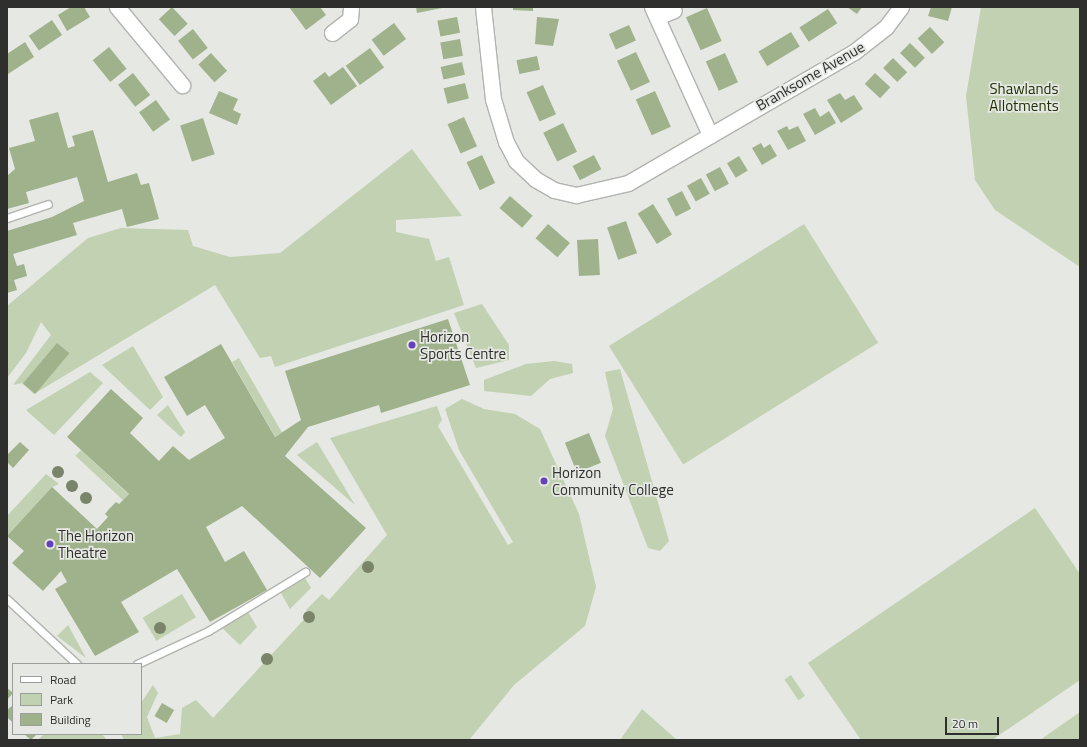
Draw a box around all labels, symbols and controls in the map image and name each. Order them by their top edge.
street label: Branksome Avenue [752,38,868,114]
park label: Shawlands Allotments [989,79,1059,114]
place label: Horizon Sports Centre [420,327,506,362]
marker: Horizon Sports Centre [407,340,417,350]
place label: Horizon Community College [552,463,674,498]
marker: Horizon Community College [539,476,549,486]
place label: The Horizon Theatre [58,526,134,561]
marker: The Horizon Theatre [45,539,55,549]
legend [12,663,142,735]
text: Road [50,670,76,689]
text: Park [50,690,73,709]
scale bar [947,709,1001,735]
text: Building [50,710,91,729]
text: 20 m [952,714,978,733]

